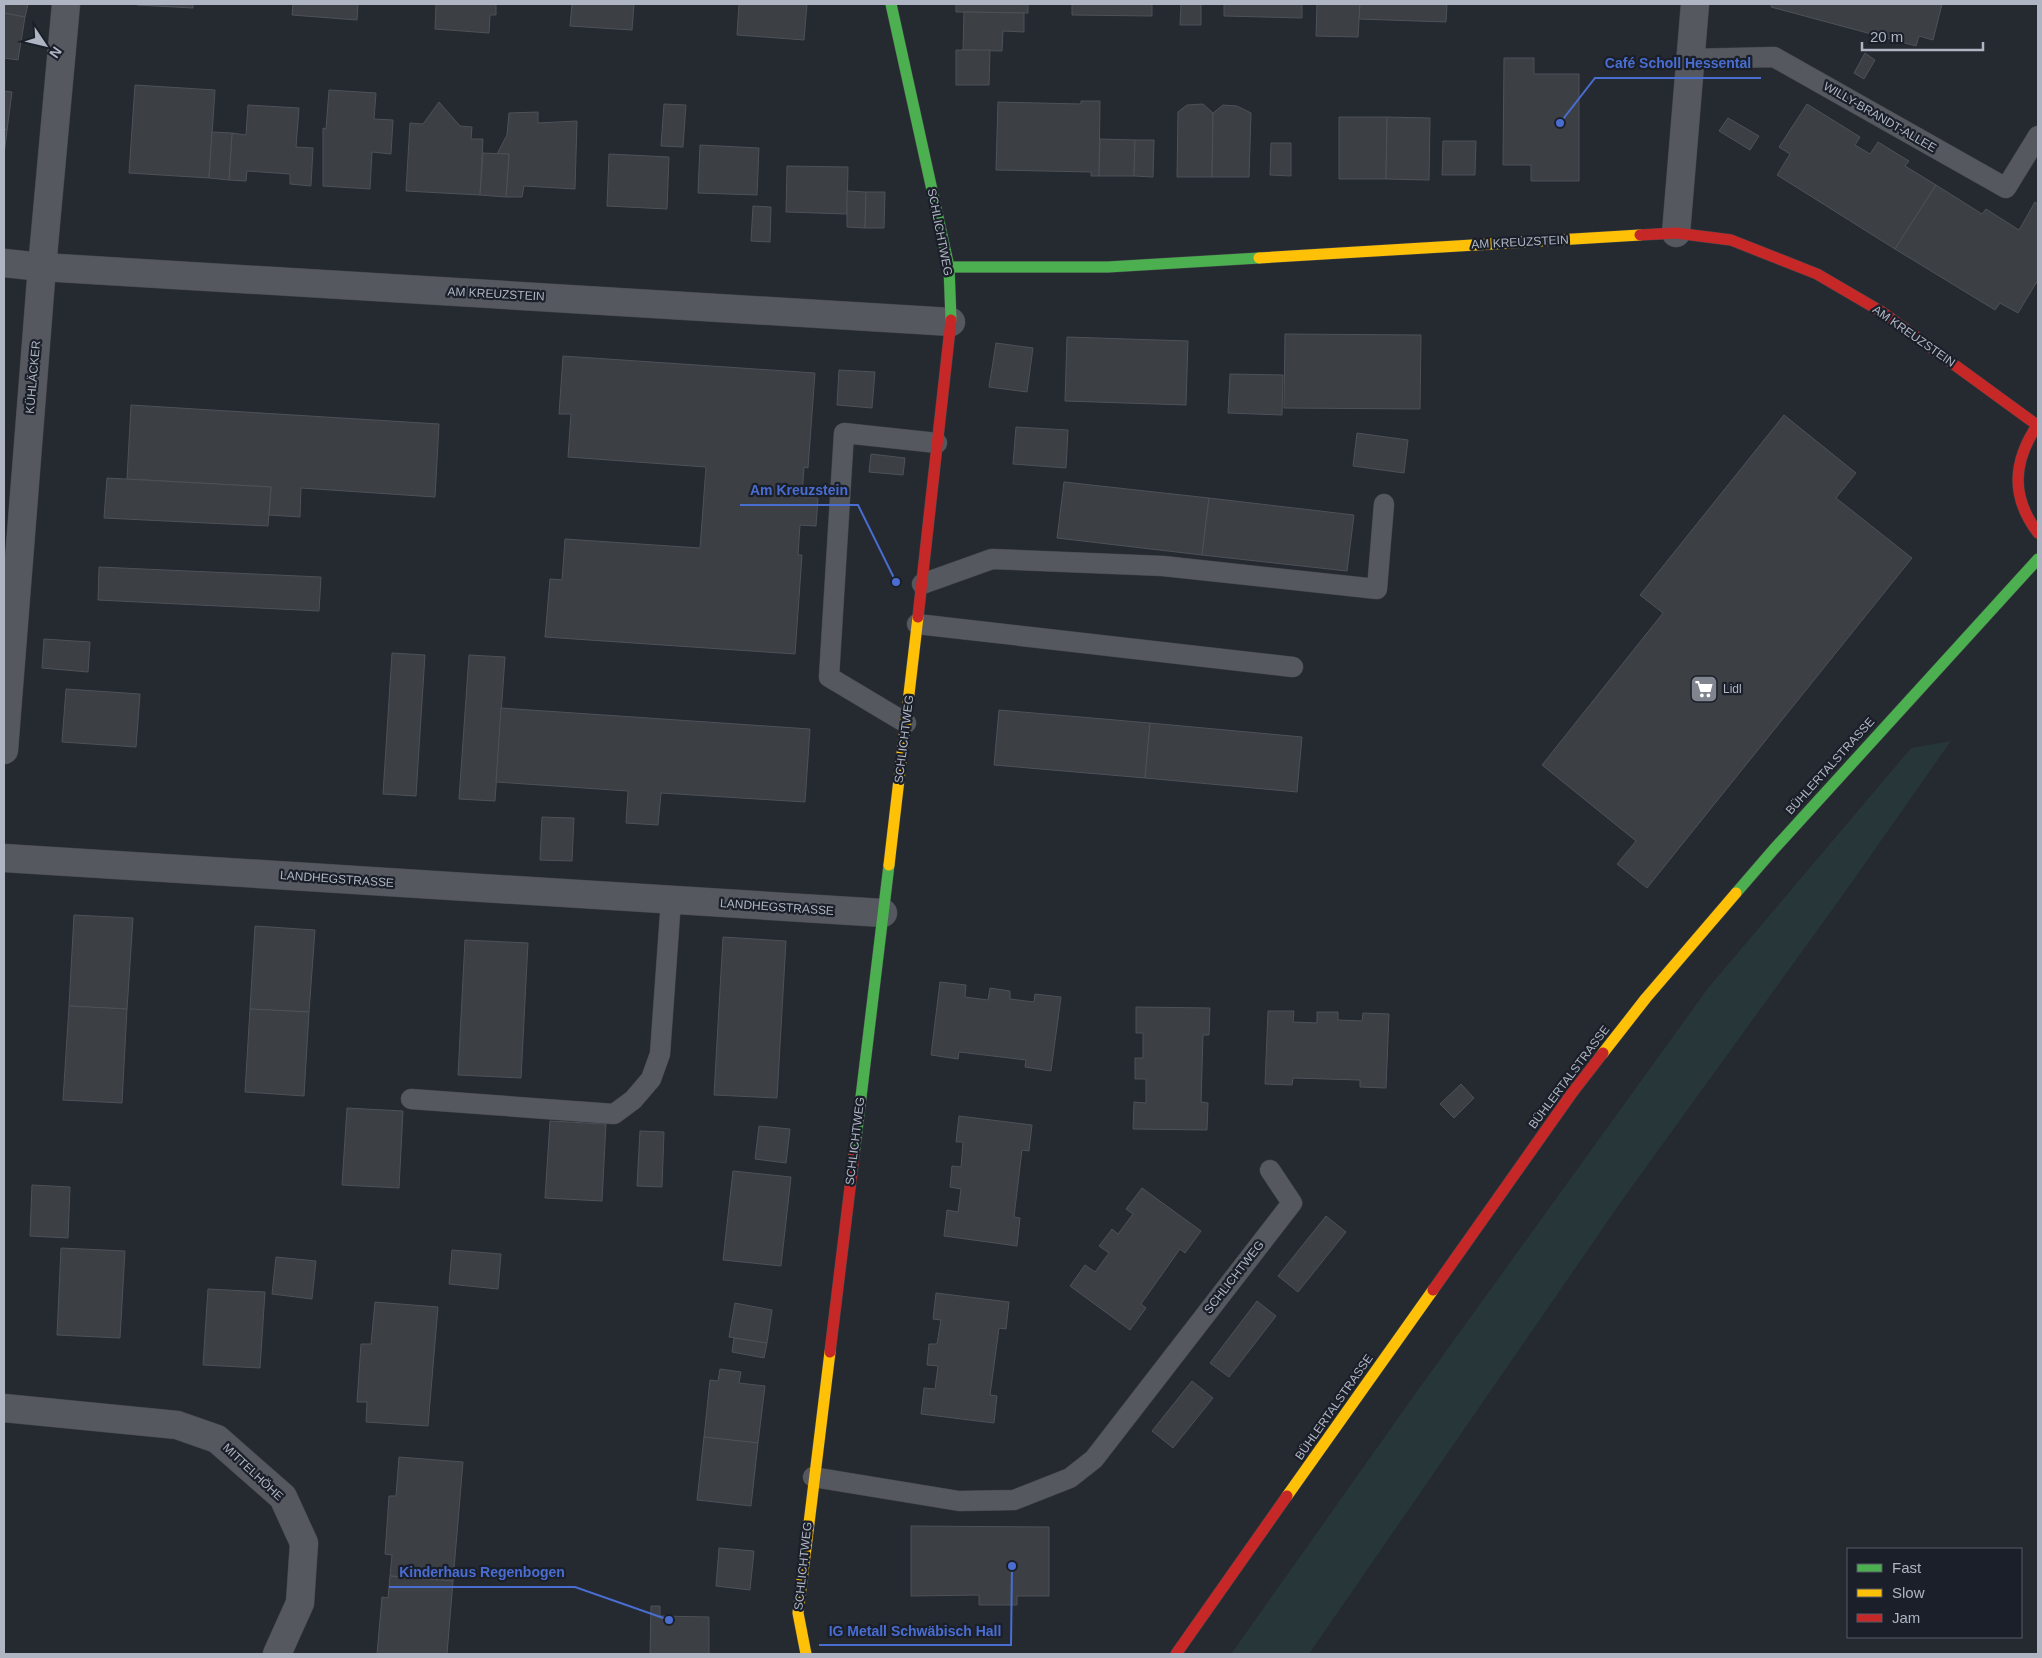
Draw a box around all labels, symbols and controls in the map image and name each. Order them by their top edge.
north arrow [20,20,70,70]
scale bar [1862,20,1983,52]
text: 20 m [1870,28,1903,45]
text: N [46,44,65,61]
callout: Café Scholl Hessental [1595,49,1761,78]
text: Café Scholl Hessental [1605,55,1751,71]
street label: WILLY-BRANDT-ALLEE [1821,79,1939,155]
street label: SCHLICHTWEG [925,187,955,277]
street label: AM KREUZSTEIN [1471,232,1569,252]
street label: AM KREUZSTEIN [447,284,545,304]
street label: AM KREUZSTEIN [1870,302,1958,370]
street label: KÜHLÄCKER [23,340,43,414]
callout: Am Kreuzstein [740,476,858,505]
text: Am Kreuzstein [750,482,848,498]
supermarket icon: Lidl [1689,674,1719,704]
place label: Lidl [1723,682,1742,696]
street label: SCHLICHTWEG [892,694,916,784]
street label: BÜHLERTALSTRASSE [1783,715,1877,817]
street label: LANDHEGSTRASSE [280,868,394,890]
street label: LANDHEGSTRASSE [720,896,834,918]
street label: BÜHLERTALSTRASSE [1526,1023,1612,1131]
street label: SCHLICHTWEG [843,1096,867,1186]
street label: SCHLICHTWEG [1201,1238,1267,1316]
street label: BÜHLERTALSTRASSE [1292,1352,1376,1462]
street label: MITTELHÖHE [220,1441,286,1503]
street label: SCHLICHTWEG [791,1521,815,1611]
legend [1847,1548,2022,1638]
callout: Kinderhaus Regenbogen [389,1558,575,1587]
text: Fast [1892,1559,1922,1576]
text: Kinderhaus Regenbogen [399,1564,565,1580]
text: Slow [1892,1584,1925,1601]
text: Jam [1892,1609,1920,1626]
callout: IG Metall Schwäbisch Hall [819,1616,1011,1645]
text: IG Metall Schwäbisch Hall [829,1623,1001,1639]

